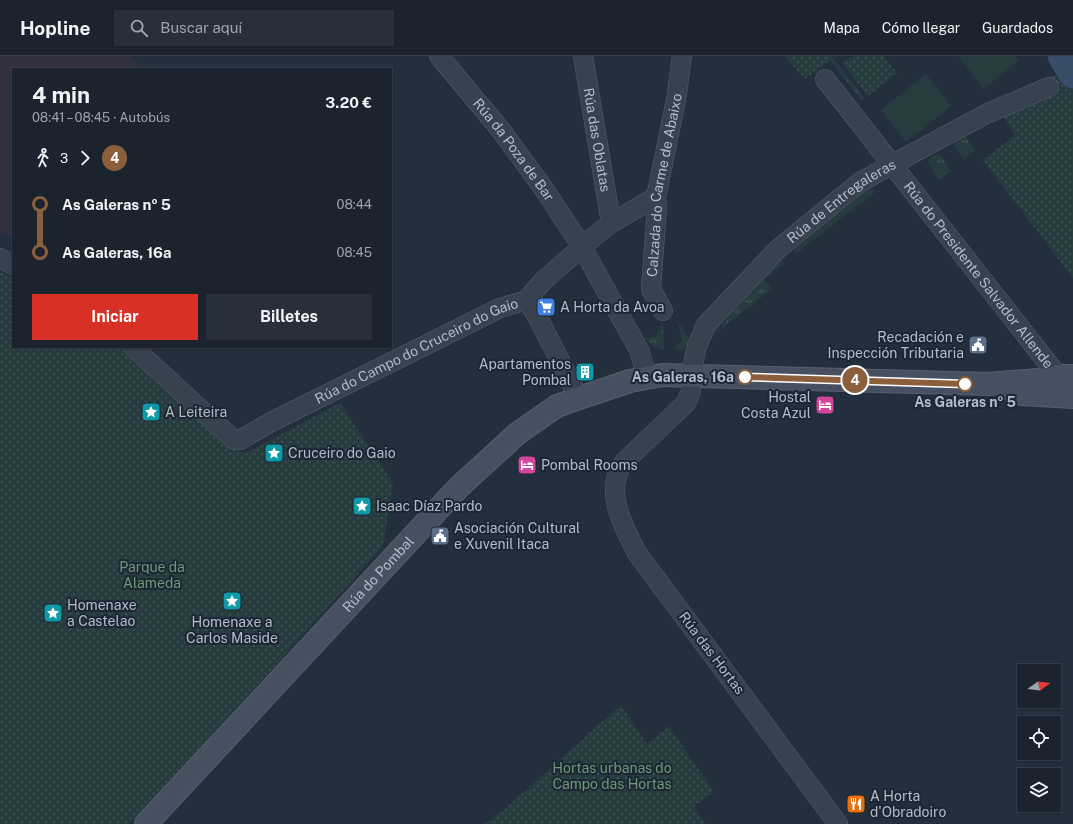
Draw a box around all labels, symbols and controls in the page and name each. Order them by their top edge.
search box [114,10,394,46]
text: Hopline [20,17,90,39]
icon: search [128,17,150,39]
text: Buscar aquí [160,19,242,36]
text: Mapa [824,20,860,36]
text: Cómo llegar [882,20,960,36]
text: Guardados [982,20,1053,36]
text: 4 min [32,82,90,108]
street label: Rúa das Oblatas [580,87,614,193]
street label: Calzada do Carme de Abaixo [644,92,685,278]
text: 3.20 € [325,94,372,111]
street label: Rúa da Poza de Bar [470,95,558,204]
text: 08:41 – 08:45 · Autobús [32,110,170,125]
icon: walk [32,147,54,169]
icon: forward [74,147,96,169]
text: 4 [110,150,119,166]
text: 3 [60,151,68,166]
street label: Rúa de Entregaleras [784,156,898,246]
street label: Rúa do Presidente Salvador Allende [901,179,1057,371]
text: As Galeras nº 5 [62,196,171,213]
text: 08:44 [337,197,372,212]
text: As Galeras, 16a [62,244,172,261]
text: 08:45 [336,245,372,260]
button: Iniciar [32,294,198,340]
button: Billetes [206,294,372,340]
street label: Rúa do Campo do Cruceiro do Gaio [312,295,520,407]
supermarket icon: A Horta da Avoa [535,296,557,318]
place label: A Horta da Avoa [560,299,665,315]
place label: Recadación e Inspección Tributaria [828,329,964,361]
public building icon: Recadación e Inspección Tributaria [967,334,989,356]
place label: Apartamentos Pombal [479,356,571,388]
building icon: Apartamentos Pombal [574,361,596,383]
line badge: 4 [842,367,868,393]
place label: As Galeras, 16a [632,369,734,385]
marker: As Galeras, 16a [737,369,753,385]
text: 4 [850,372,860,388]
marker: As Galeras nº 5 [957,376,973,392]
place label: Hostal Costa Azul [741,389,811,421]
hotel icon: Hostal Costa Azul [814,394,836,416]
place label: As Galeras nº 5 [914,394,1016,410]
place icon: A Leiteira [140,401,162,423]
place label: A Leiteira [165,404,227,420]
place icon: Cruceiro do Gaio [263,442,285,464]
place label: Cruceiro do Gaio [288,445,396,461]
hotel icon: Pombal Rooms [516,454,538,476]
place label: Pombal Rooms [541,457,638,473]
place icon: Isaac Díaz Pardo [351,495,373,517]
place label: Isaac Díaz Pardo [376,498,483,514]
place label: Asociación Cultural e Xuvenil Itaca [454,520,580,552]
public building icon: Asociación Cultural e Xuvenil Itaca [429,525,451,547]
street label: Rúa do Pombal [339,533,417,615]
park label: Parque da Alameda [119,559,185,591]
place icon: Homenaxe a Carlos Maside [221,590,243,612]
place label: Homenaxe a Castelao [67,597,137,629]
place icon: Homenaxe a Castelao [42,602,64,624]
street label: Rúa das Hortas [676,609,748,697]
place label: Homenaxe a Carlos Maside [186,614,278,646]
north arrow [1017,664,1061,708]
map controls [1017,664,1061,812]
button: locate [1017,716,1061,760]
park label: Hortas urbanas do Campo das Hortas [552,760,672,792]
button: layers [1017,768,1061,812]
place label: A Horta d'Obradoiro [870,788,946,820]
restaurant icon: A Horta d'Obradoiro [845,793,867,815]

